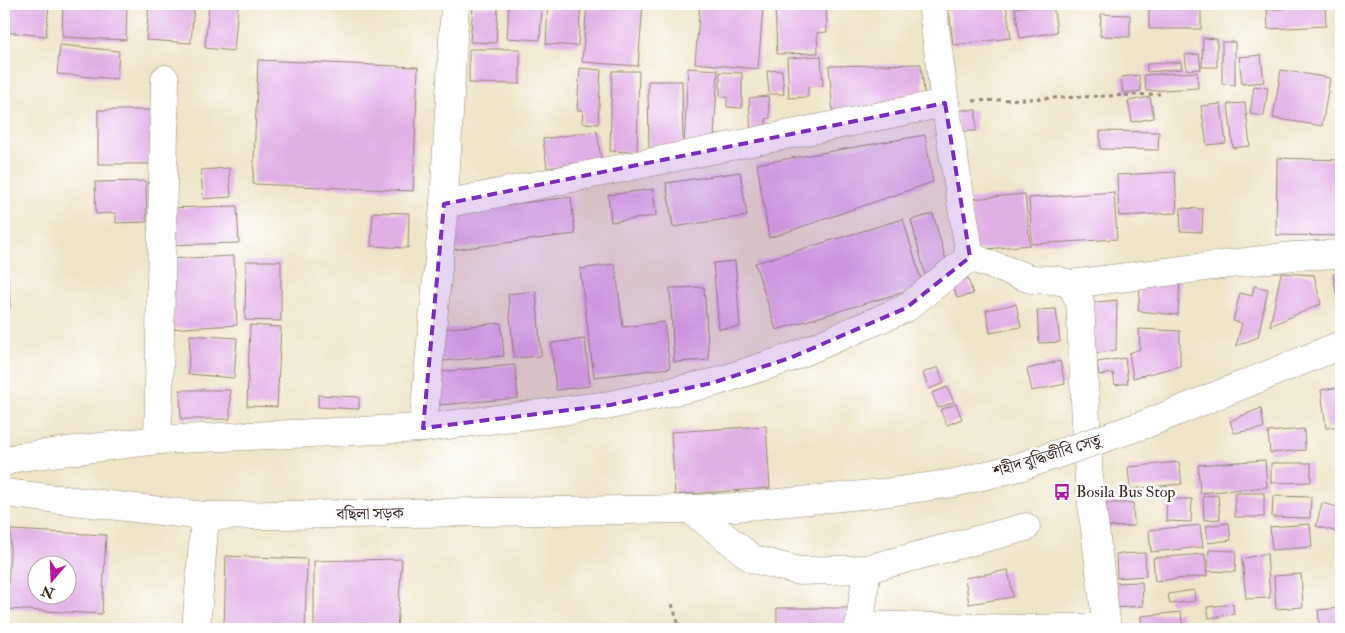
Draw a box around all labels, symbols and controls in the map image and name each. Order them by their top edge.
street label: শহীদ বুদ্ধিজীবি সেতু [990,430,1104,482]
bus stop icon: Bosila Bus Stop [1052,482,1072,502]
place label: Bosila Bus Stop [1076,482,1175,503]
street label: বছিলা সড়ক [335,503,405,525]
north arrow [28,556,78,606]
text: N [39,582,58,602]

